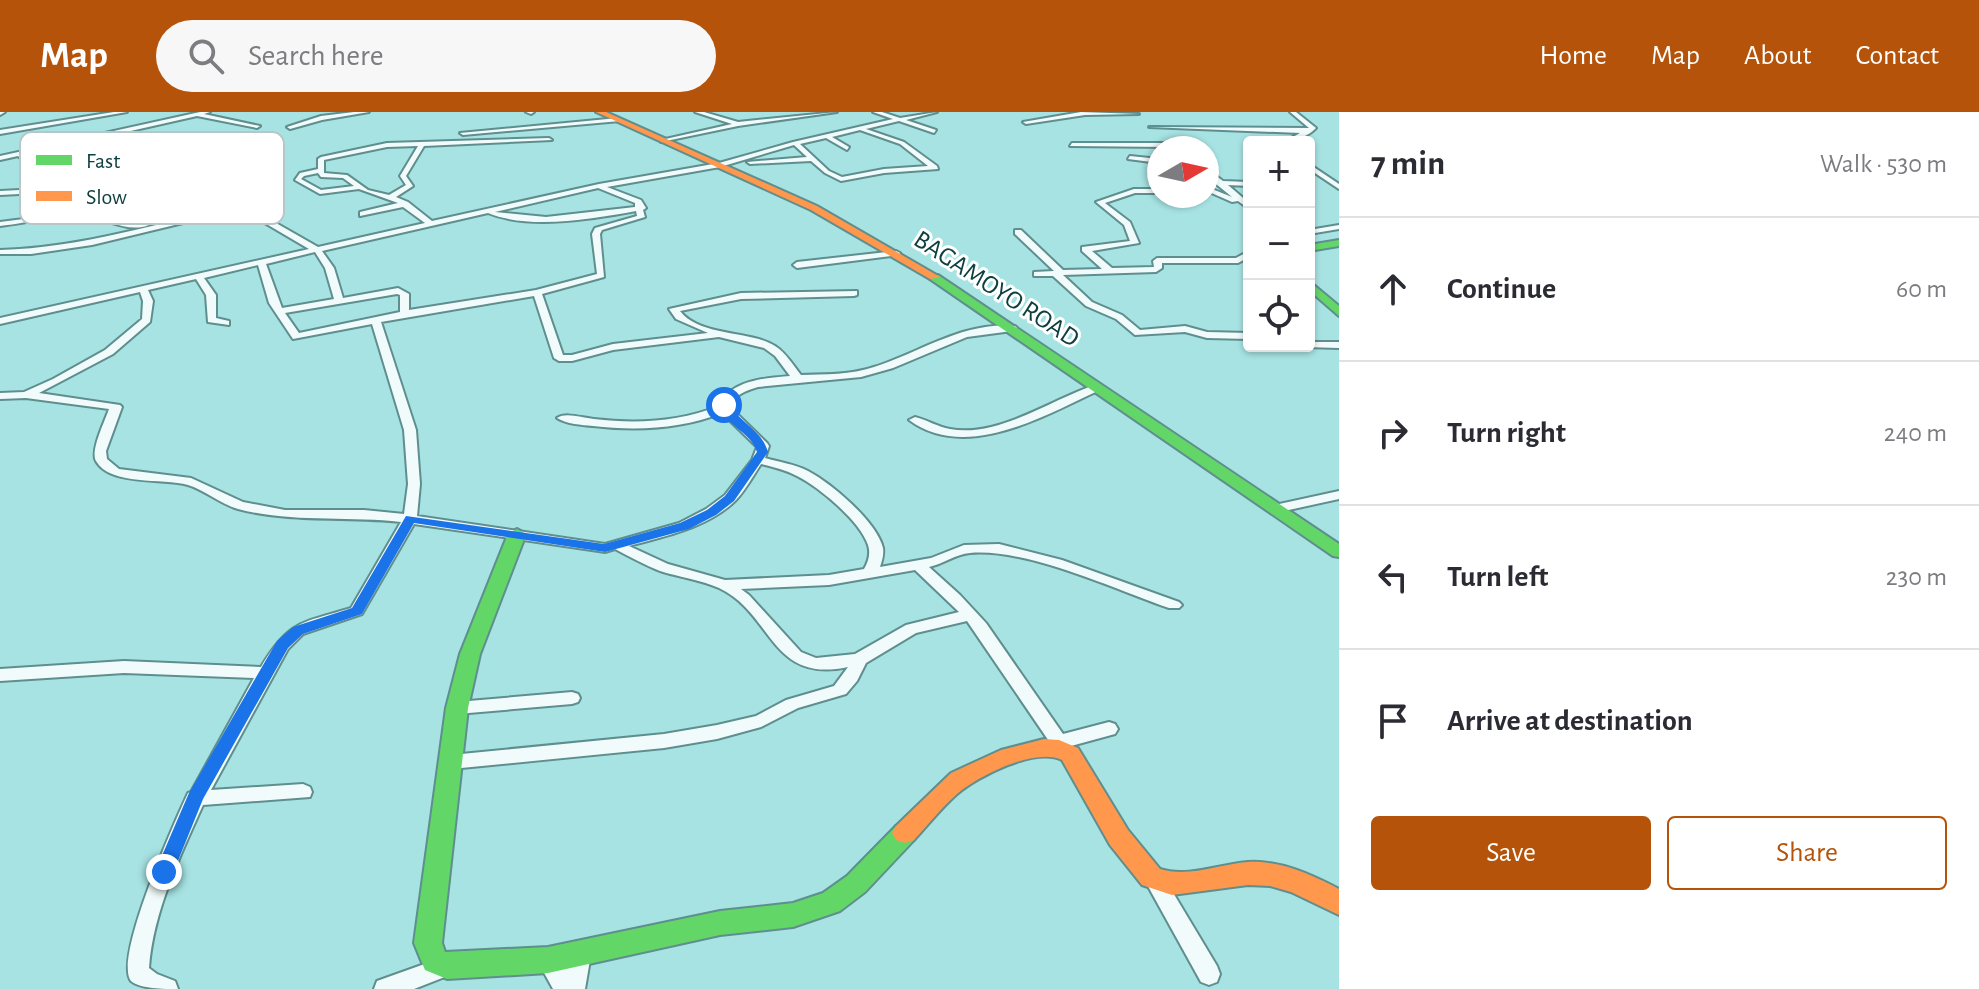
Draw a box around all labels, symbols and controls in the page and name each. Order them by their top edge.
search box [156,20,716,92]
icon: search [184,34,228,78]
text: Map [40,37,108,75]
text: Search here [248,41,384,71]
text: Home [1540,42,1607,70]
text: Map [1651,42,1700,70]
text: About [1744,42,1812,70]
text: Contact [1856,42,1939,70]
legend [20,132,284,224]
north arrow [1147,136,1219,208]
map controls [1243,136,1315,352]
button: + [1243,136,1315,208]
text: 7 min [1371,147,1445,181]
text: Fast [86,150,120,172]
text: Walk · 530 m [1820,151,1947,177]
text: Slow [86,186,127,208]
button: − [1243,208,1315,280]
street label: BAGAMOYO ROAD [909,226,1084,352]
icon: ahead [1371,267,1415,311]
text: Continue [1447,274,1556,304]
text: 60 m [1896,276,1947,302]
button: locate [1243,280,1315,352]
route start [706,387,742,423]
icon: right [1371,411,1415,455]
text: Turn right [1447,418,1566,448]
text: 240 m [1884,420,1947,446]
icon: left [1371,555,1415,599]
text: Turn left [1447,562,1548,592]
text: 230 m [1886,564,1947,590]
icon: arrive [1371,699,1415,743]
text: Arrive at destination [1447,706,1693,736]
button: Save [1371,816,1651,890]
button: Share [1667,816,1947,890]
route end [146,854,182,890]

